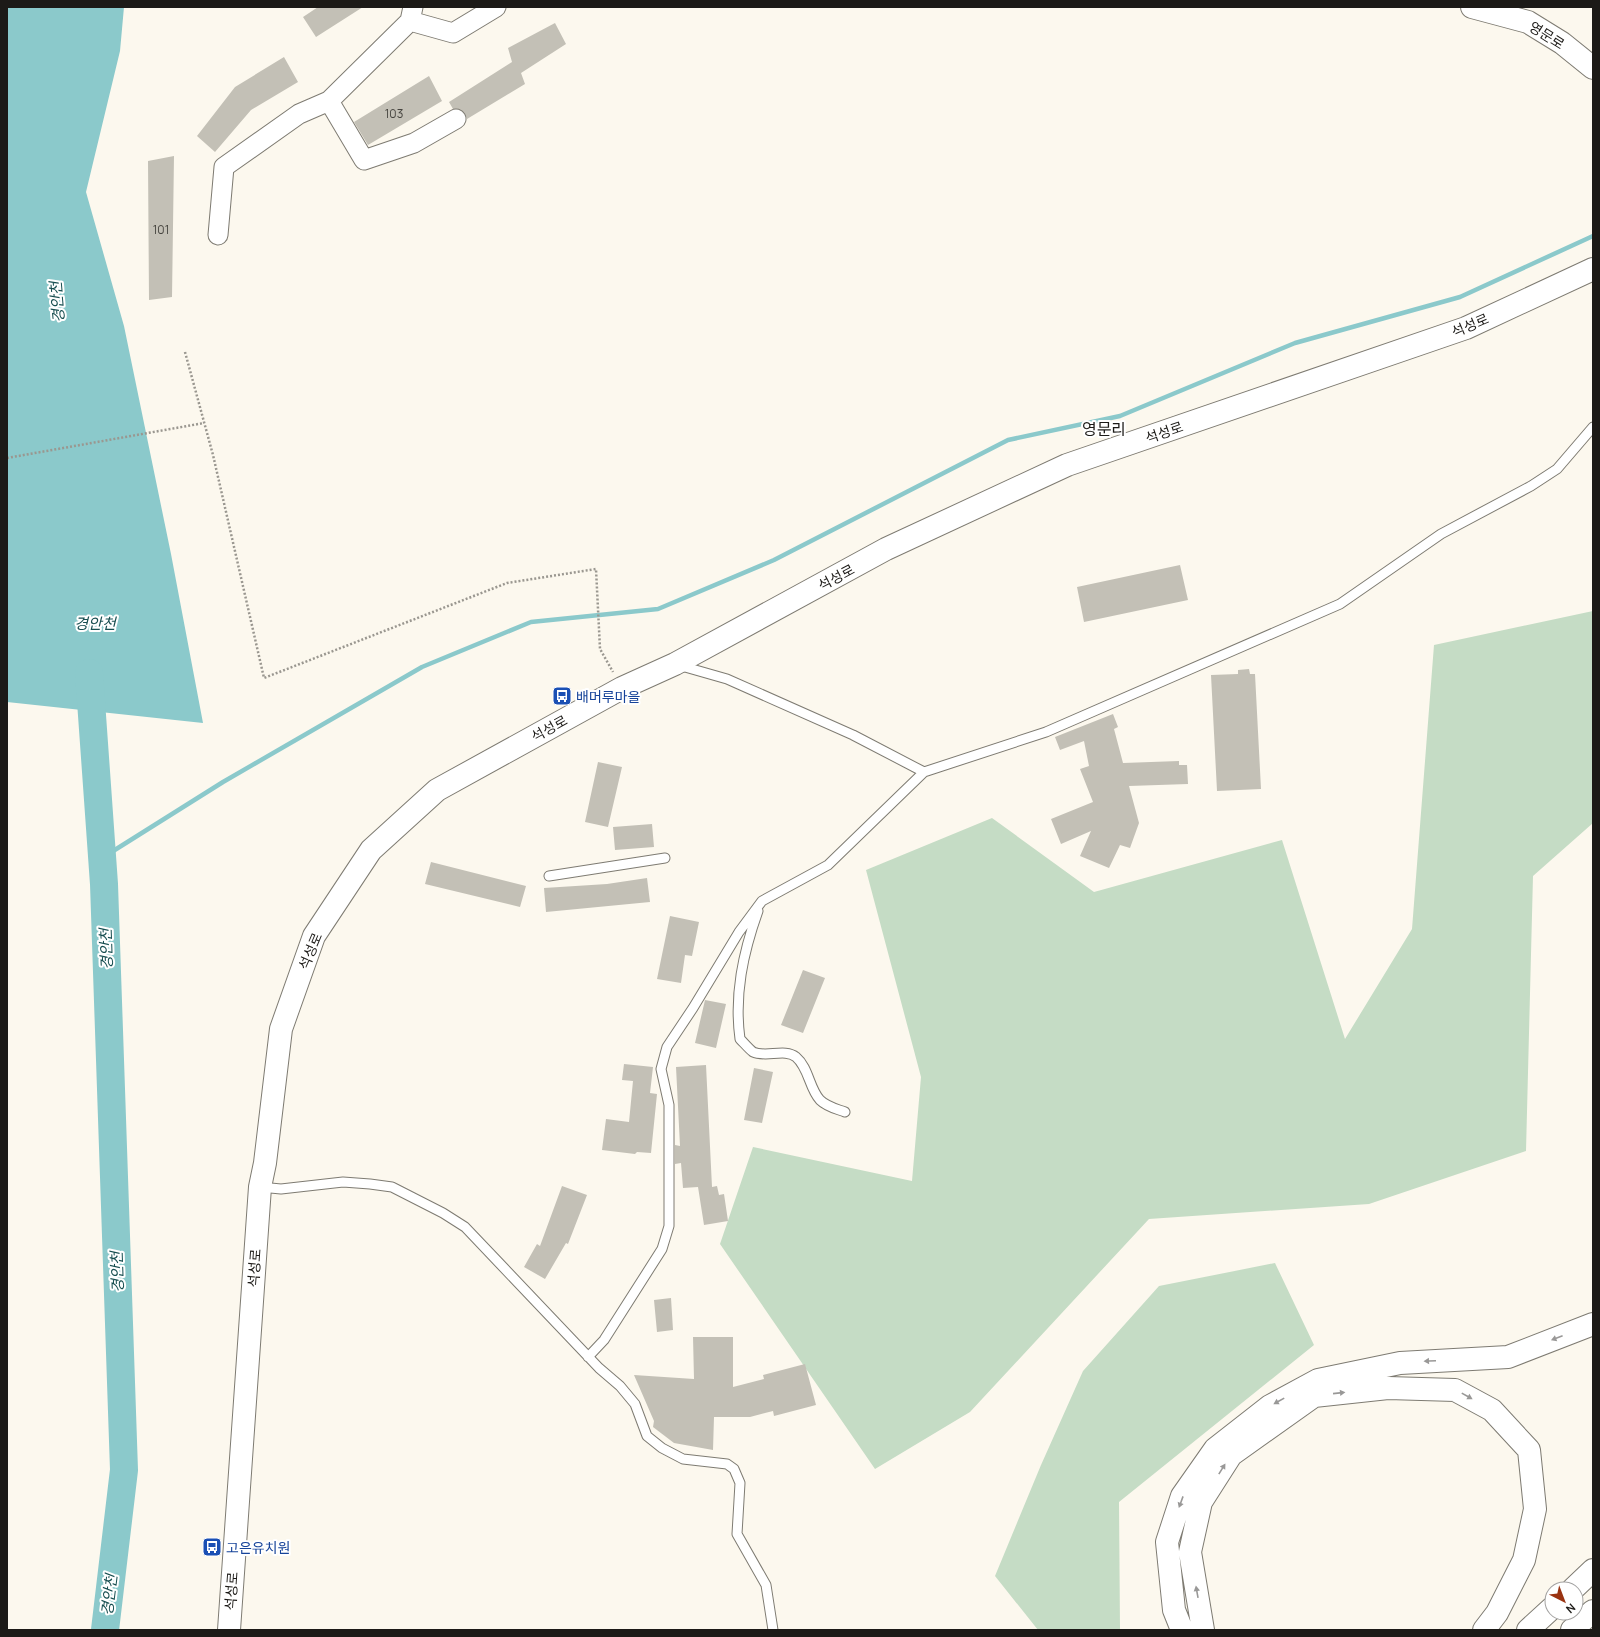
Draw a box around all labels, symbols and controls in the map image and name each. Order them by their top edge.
street label: 영문로 [1526,17,1569,53]
house number: 103 [385,105,403,122]
house number: 101 [153,221,169,238]
water label: 경안천 [45,278,69,324]
street label: 석성로 [1449,309,1492,341]
street label: 석성로 [1143,417,1185,447]
district label: 영문리 [1082,418,1126,440]
street label: 석성로 [814,559,858,594]
water label: 경안천 [74,613,118,634]
bus stop icon: 배머루마을 [551,685,573,707]
place label: 배머루마을 [576,687,641,706]
street label: 석성로 [527,710,571,746]
water label: 경안천 [95,926,117,970]
street label: 석성로 [294,929,326,972]
street label: 석성로 [243,1248,265,1288]
water label: 경안천 [106,1249,128,1293]
one-way arrow [1550,1336,1562,1342]
one-way arrow [1424,1358,1436,1365]
one-way arrow [1333,1390,1345,1396]
one-way arrow [1461,1393,1473,1400]
one-way arrow [1273,1398,1285,1404]
one-way arrow [1218,1464,1226,1474]
one-way arrow [1177,1497,1183,1509]
bus stop icon: 고은유치원 [201,1536,223,1558]
place label: 고은유치원 [226,1538,290,1557]
water label: 경안천 [96,1571,122,1617]
street label: 석성로 [220,1571,242,1611]
north arrow [1544,1581,1584,1621]
one-way arrow [1194,1585,1200,1598]
text: N [1563,1601,1579,1617]

